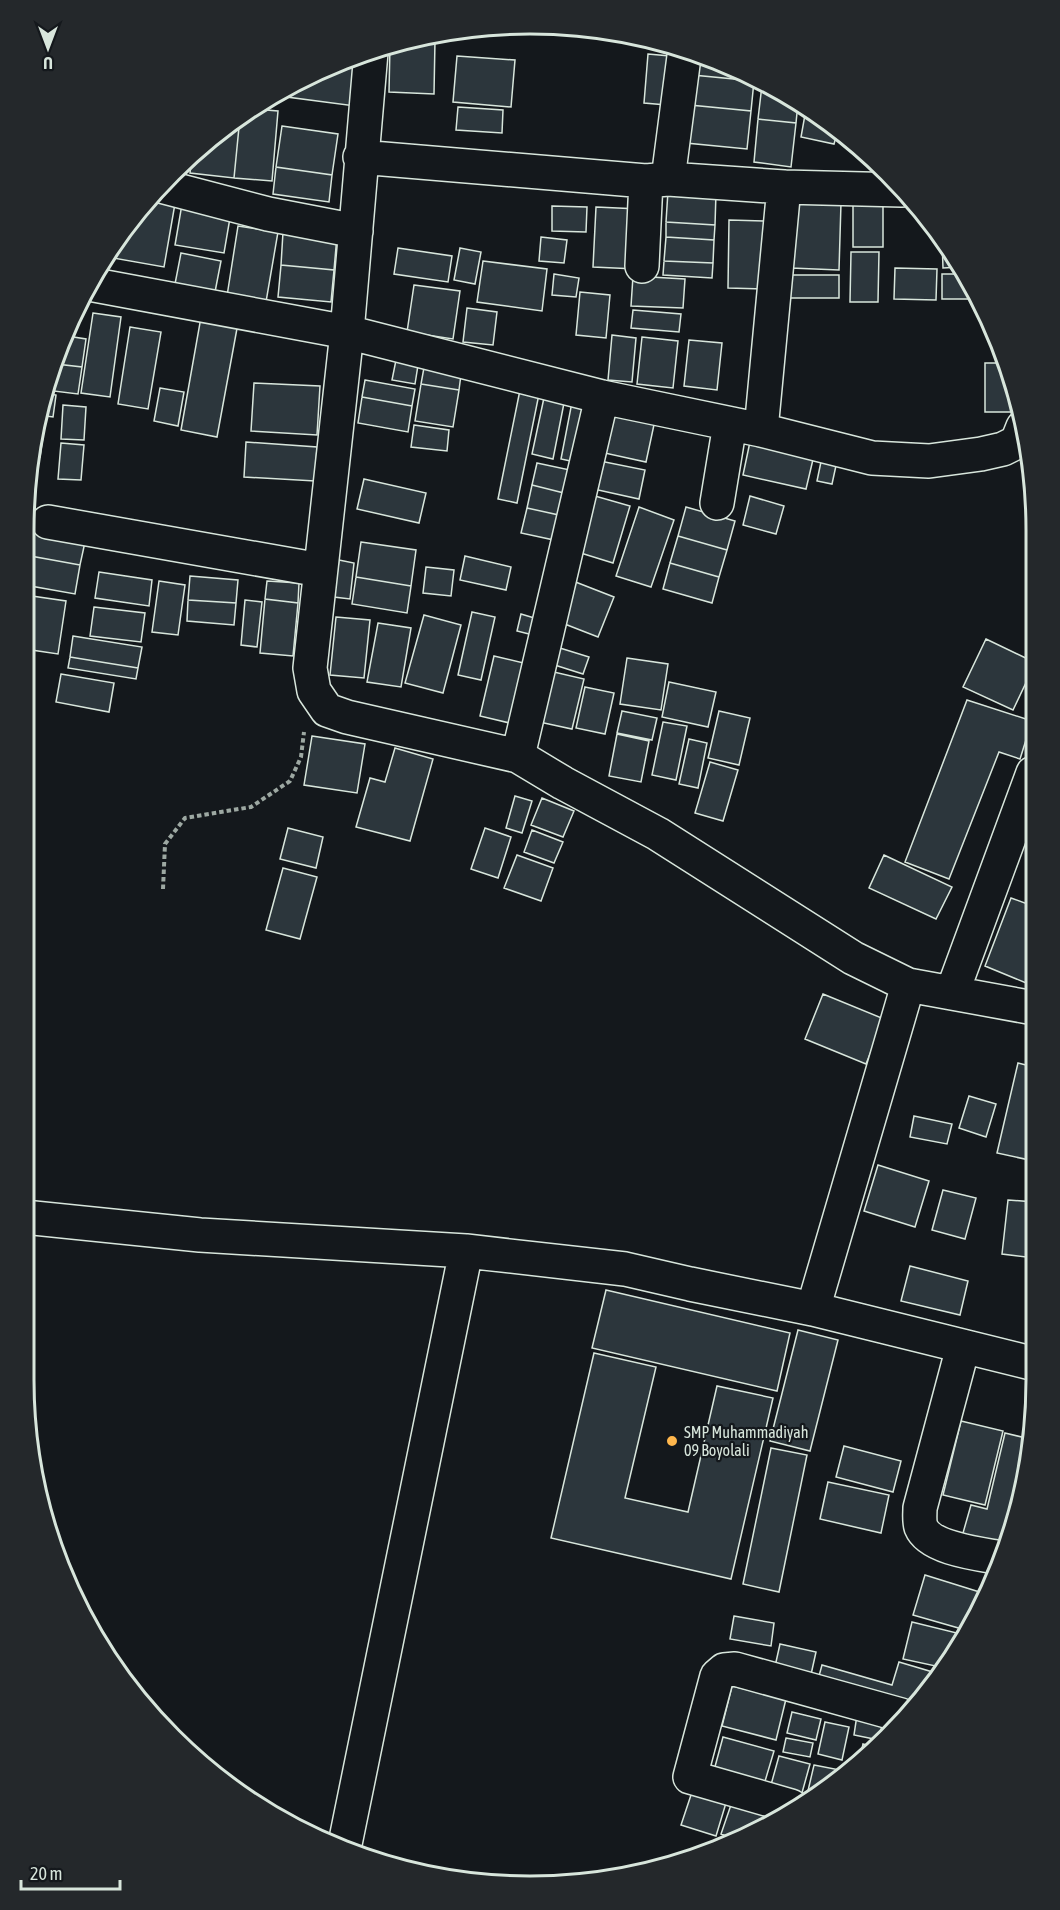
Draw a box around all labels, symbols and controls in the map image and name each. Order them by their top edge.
north arrow [18,18,78,78]
text: U [43,54,53,72]
place label: SMP Muhammadiyah 09 Boyolali [684,1423,809,1460]
marker: SMP Muhammadiyah 09 Boyolali [665,1434,679,1448]
scale bar [21,1853,120,1891]
text: 20 m [30,1863,62,1884]

